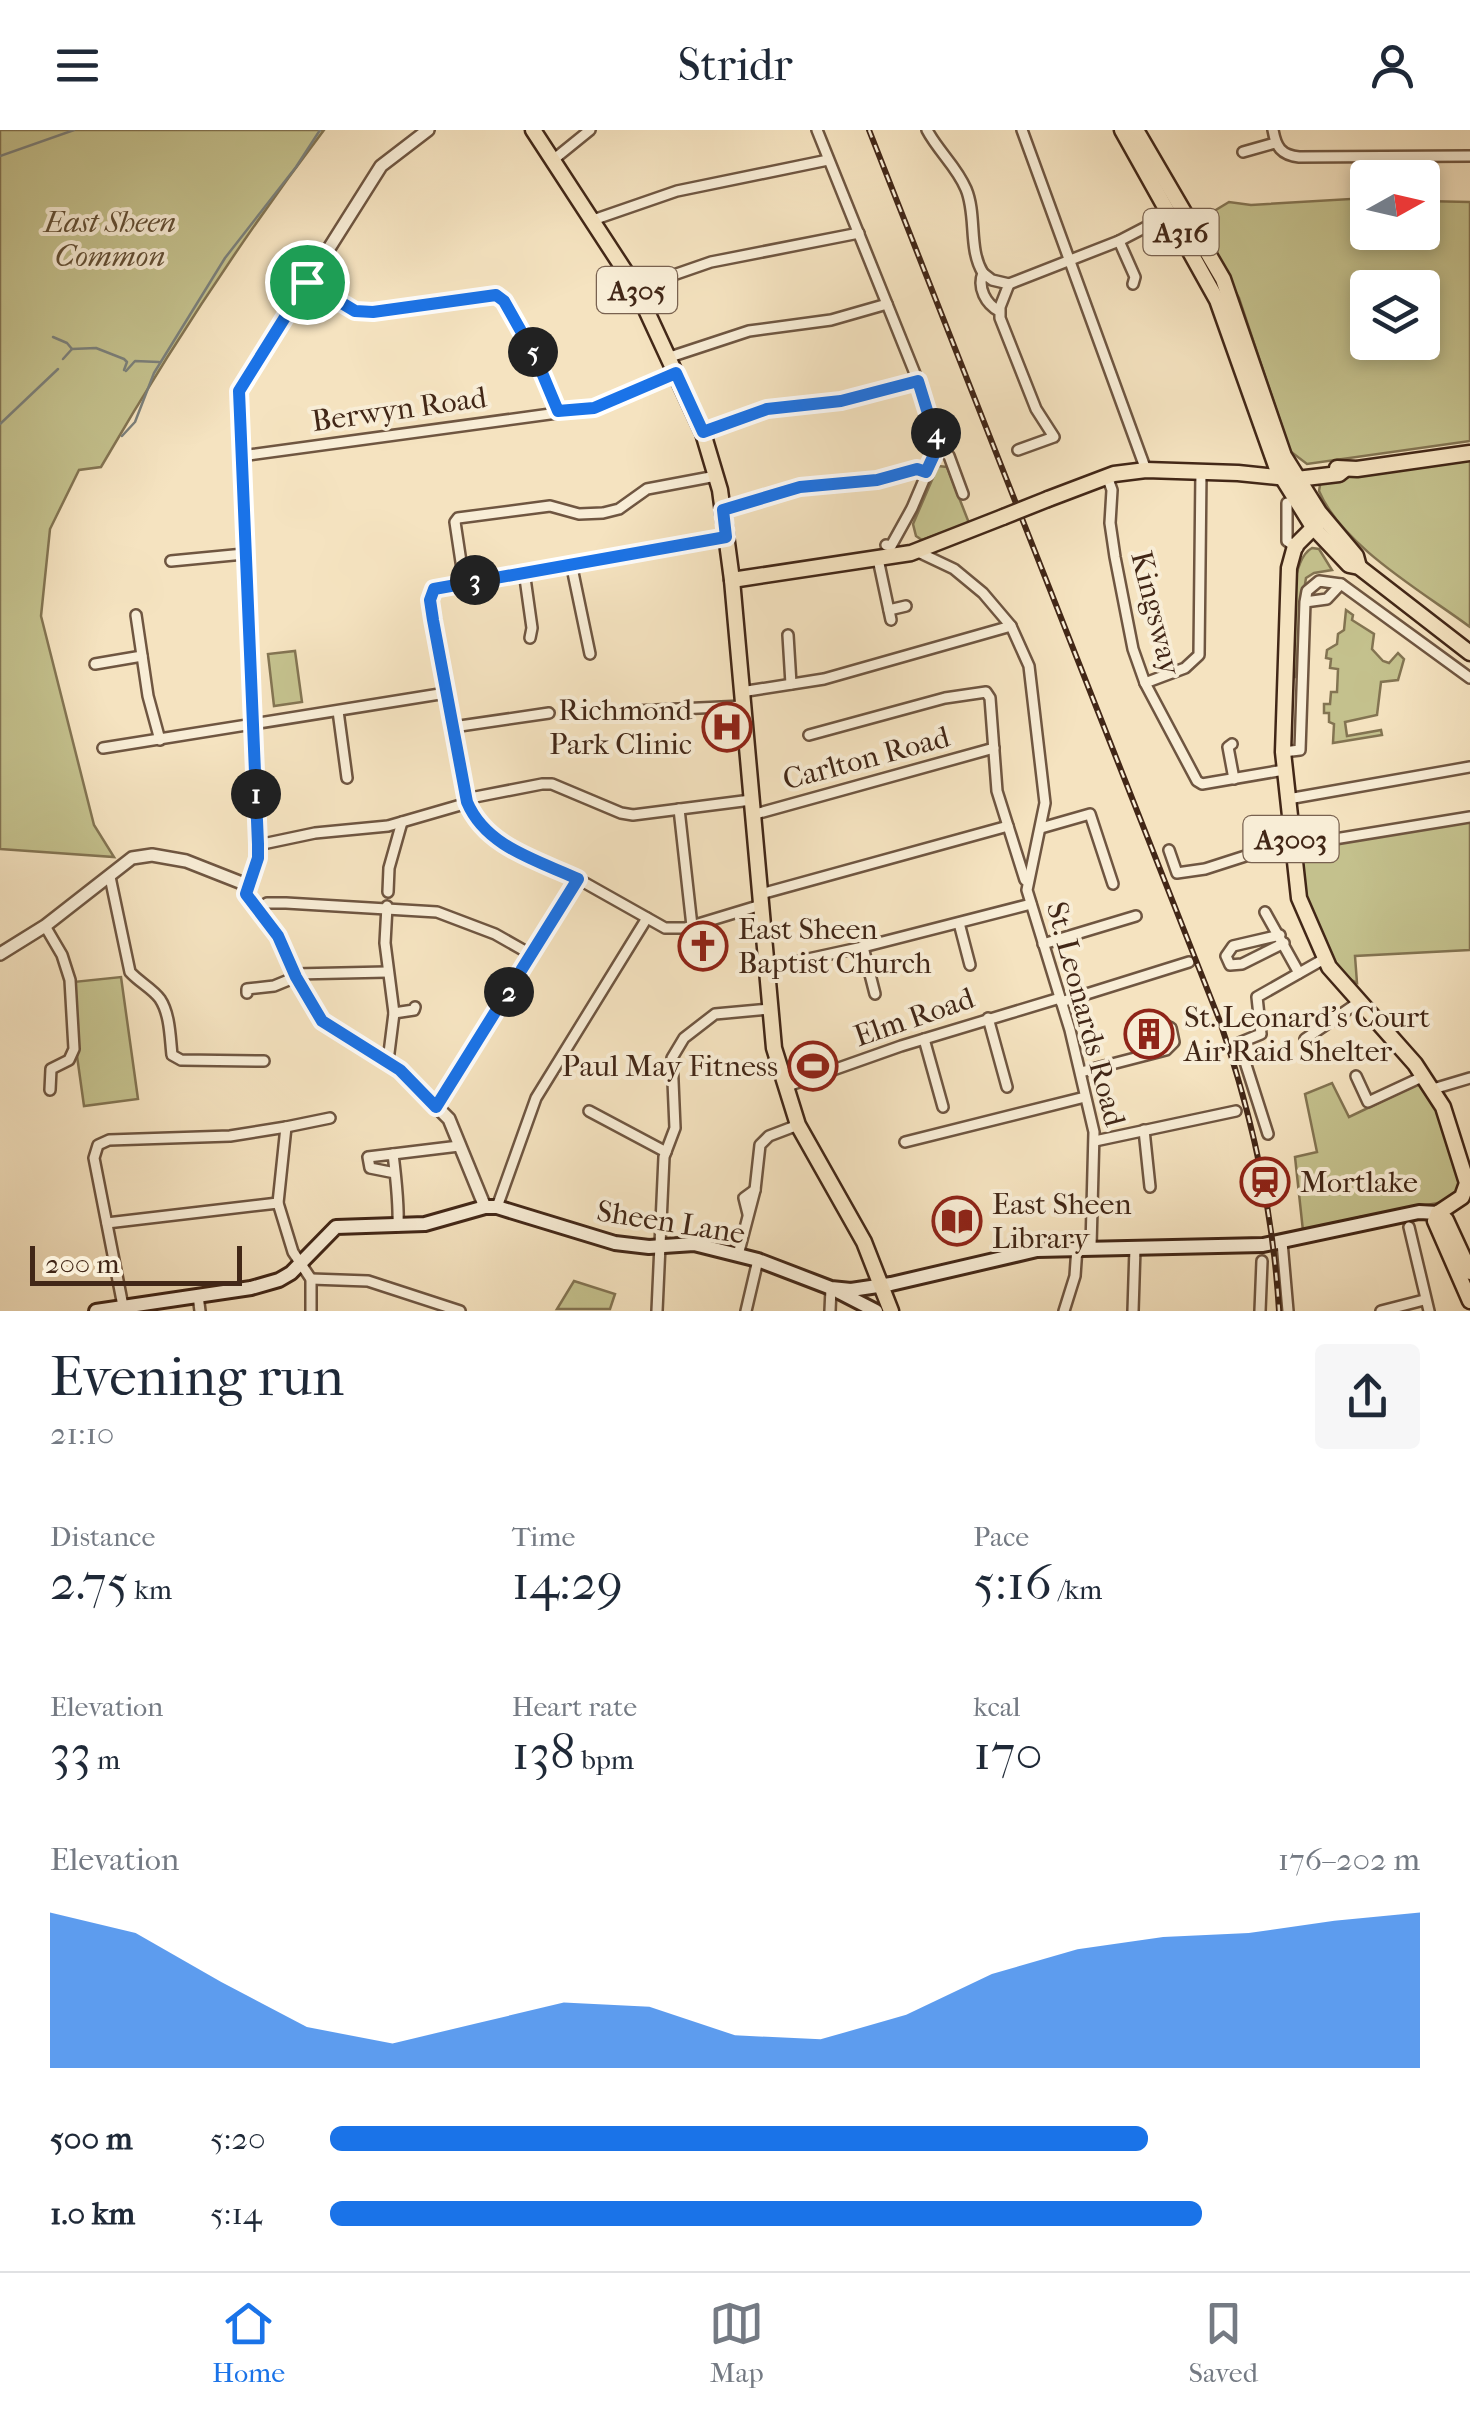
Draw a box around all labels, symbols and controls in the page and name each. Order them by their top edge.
icon: menu [50,38,105,93]
icon: person [1365,38,1420,93]
text: Stridr [677,39,793,92]
north arrow [1350,160,1440,250]
map controls [1350,160,1440,360]
park label: East Sheen Common [42,205,176,274]
road number: A316 [1144,209,1218,255]
pin [265,240,350,325]
icon: arrive [280,255,335,310]
road number: A305 [597,267,677,313]
button: layers [1350,270,1440,360]
pin: 5 [508,327,558,377]
text: 5 [527,335,539,368]
street label: Berwyn Road [309,380,489,439]
pin: 4 [911,408,961,458]
text: 4 [928,416,944,449]
street label: Kingsway [1123,548,1188,680]
pin: 3 [450,555,500,605]
text: 3 [469,563,481,596]
place label: Richmond Park Clinic [549,693,693,762]
hospital icon: Richmond Park Clinic [701,701,753,753]
street label: Carlton Road [779,719,954,798]
pin: 1 [231,769,281,819]
text: 1 [251,777,261,810]
road number: A3003 [1244,816,1338,862]
street label: St. Leonards Road [1039,898,1132,1131]
place label: East Sheen Baptist Church [738,912,932,981]
church icon: East Sheen Baptist Church [677,920,729,972]
pin: 2 [484,967,534,1017]
text: 2 [502,975,516,1008]
street label: Elm Road [849,980,979,1054]
place label: St. Leonard's Court Air Raid Shelter [1183,1000,1430,1069]
building icon: St. Leonard's Court Air Raid Shelter [1123,1008,1175,1060]
sports icon: Paul May Fitness [787,1040,839,1092]
place label: Paul May Fitness [562,1049,778,1084]
station icon: Mortlake [1239,1156,1291,1208]
place label: Mortlake [1300,1165,1418,1200]
place label: East Sheen Library [992,1187,1132,1256]
street label: Sheen Lane [594,1193,748,1252]
library icon: East Sheen Library [931,1195,983,1247]
scale bar [30,1241,242,1286]
text: 200 m [45,1247,120,1280]
button: share [1315,1344,1420,1449]
text: Evening run [50,1345,344,1409]
text: 21:10 [50,1415,115,1452]
text: Distance [50,1520,155,1553]
text: Time [512,1520,575,1553]
text: Pace [973,1520,1029,1553]
text: 2.75 [50,1553,128,1612]
text: 14:29 [512,1553,623,1612]
text: 5:16 [973,1553,1052,1612]
text: km [128,1573,172,1606]
text: /km [1052,1573,1102,1606]
text: Elevation [50,1690,163,1723]
text: Heart rate [512,1690,637,1723]
text: kcal [973,1690,1020,1723]
text: 33 [50,1723,91,1782]
text: 138 [512,1723,575,1782]
text: 170 [973,1723,1043,1782]
text: m [91,1743,120,1776]
text: bpm [575,1743,634,1776]
text: Elevation [50,1841,179,1878]
text: 176–202 m [1278,1841,1420,1878]
text: 500 m [50,2120,133,2157]
text: 5:20 [210,2120,266,2157]
text: 1.0 km [50,2195,135,2232]
text: 5:14 [210,2195,262,2232]
tab: Home [212,2296,285,2389]
tab: Map [709,2296,764,2389]
tab: Saved [1188,2296,1258,2389]

